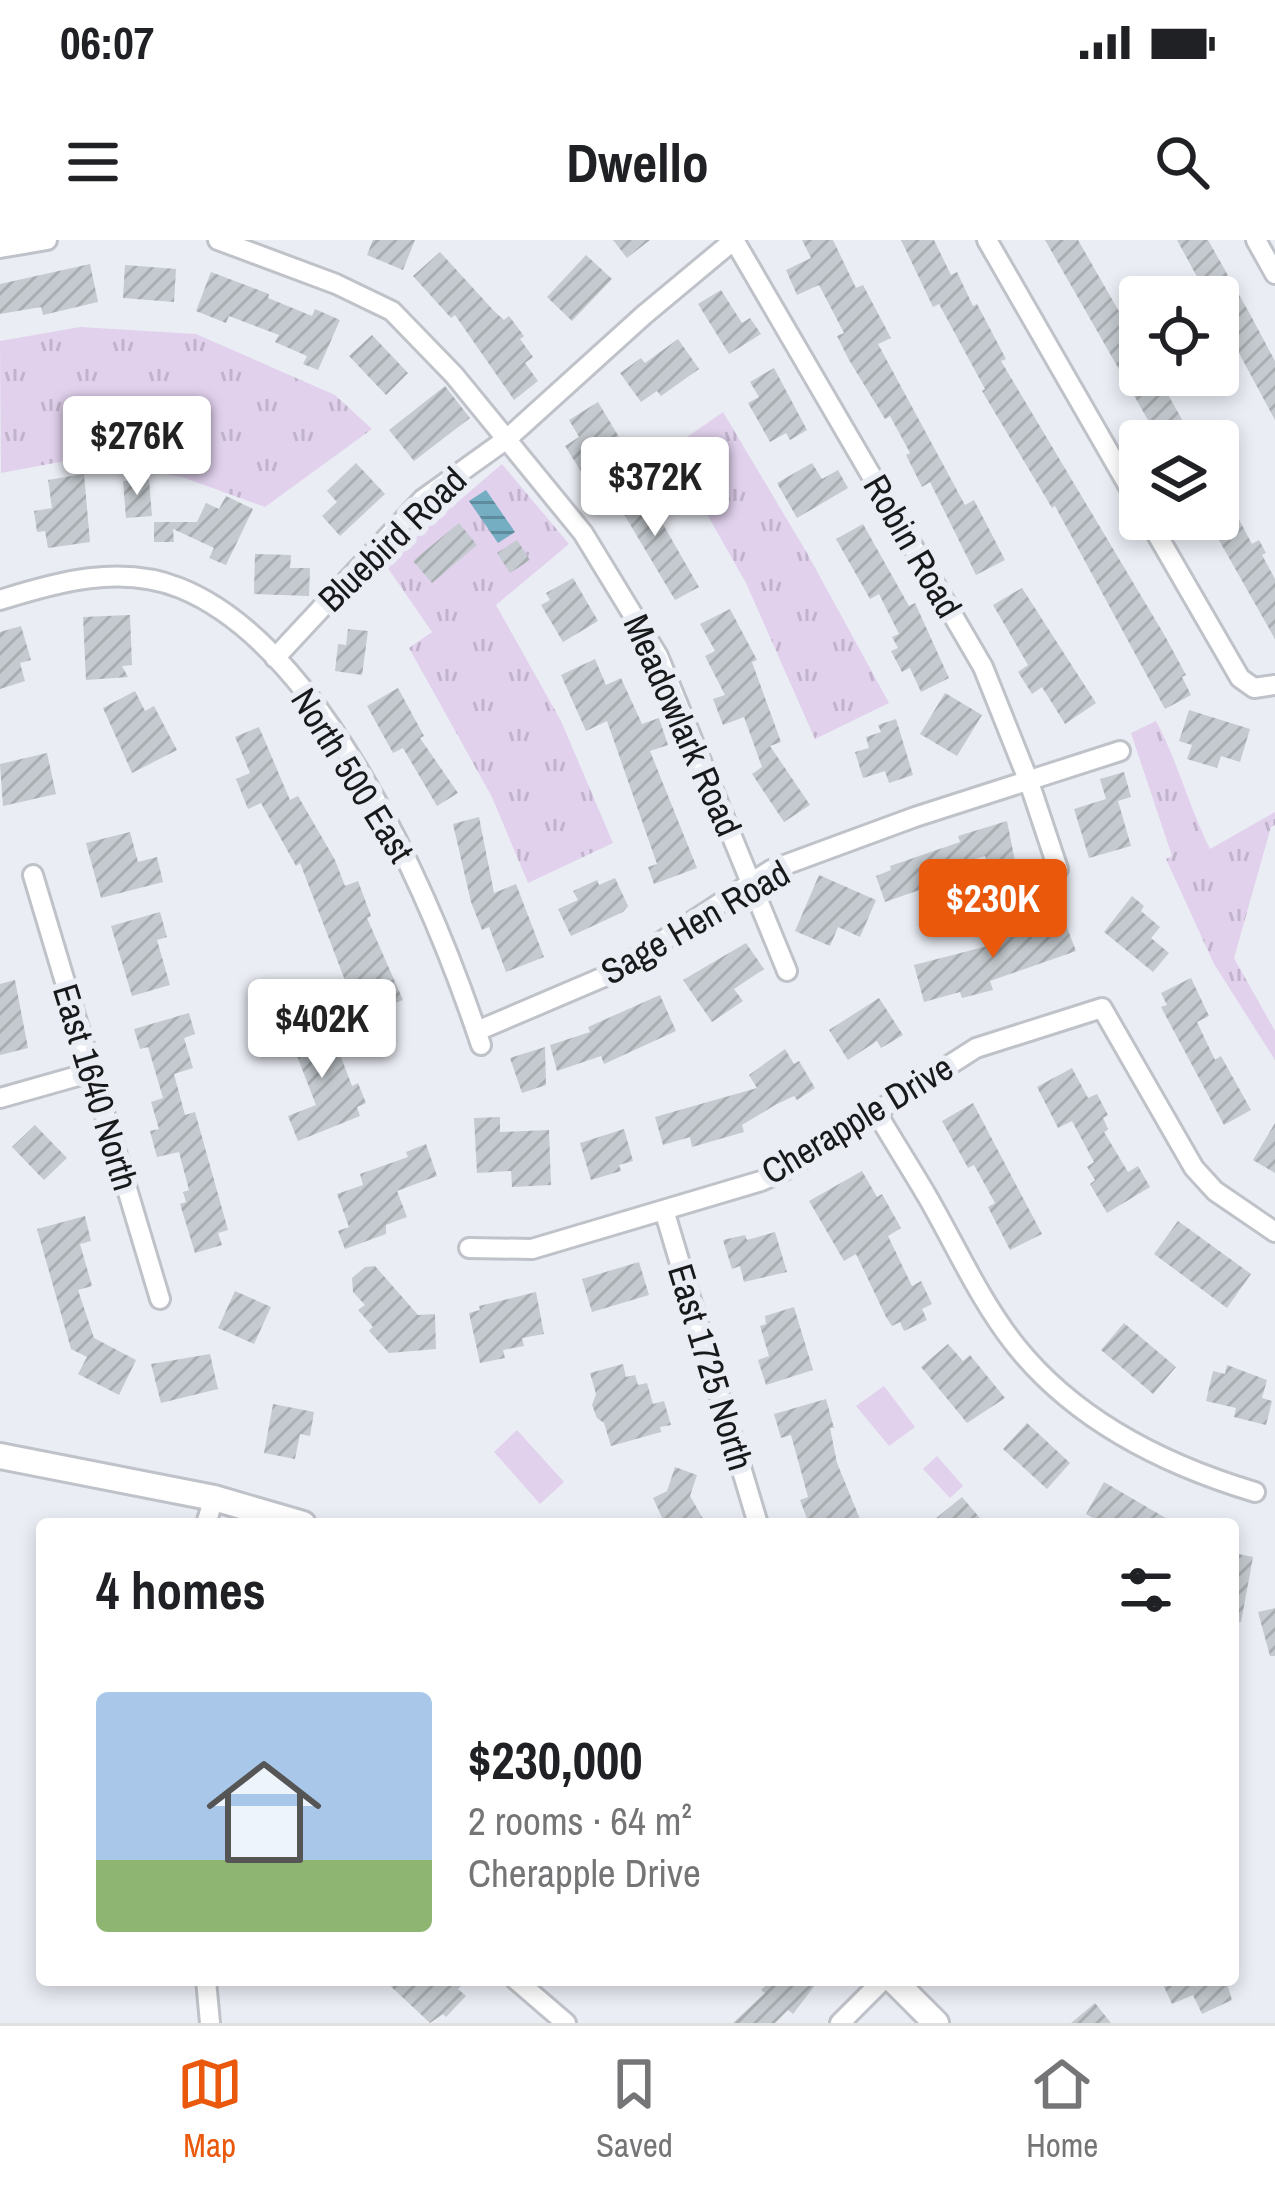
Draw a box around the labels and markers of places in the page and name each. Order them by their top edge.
pin: $276K [53,396,221,498]
pin: $372K [571,437,739,539]
pin: $230K [909,859,1077,961]
pin: $402K [238,979,406,1081]

